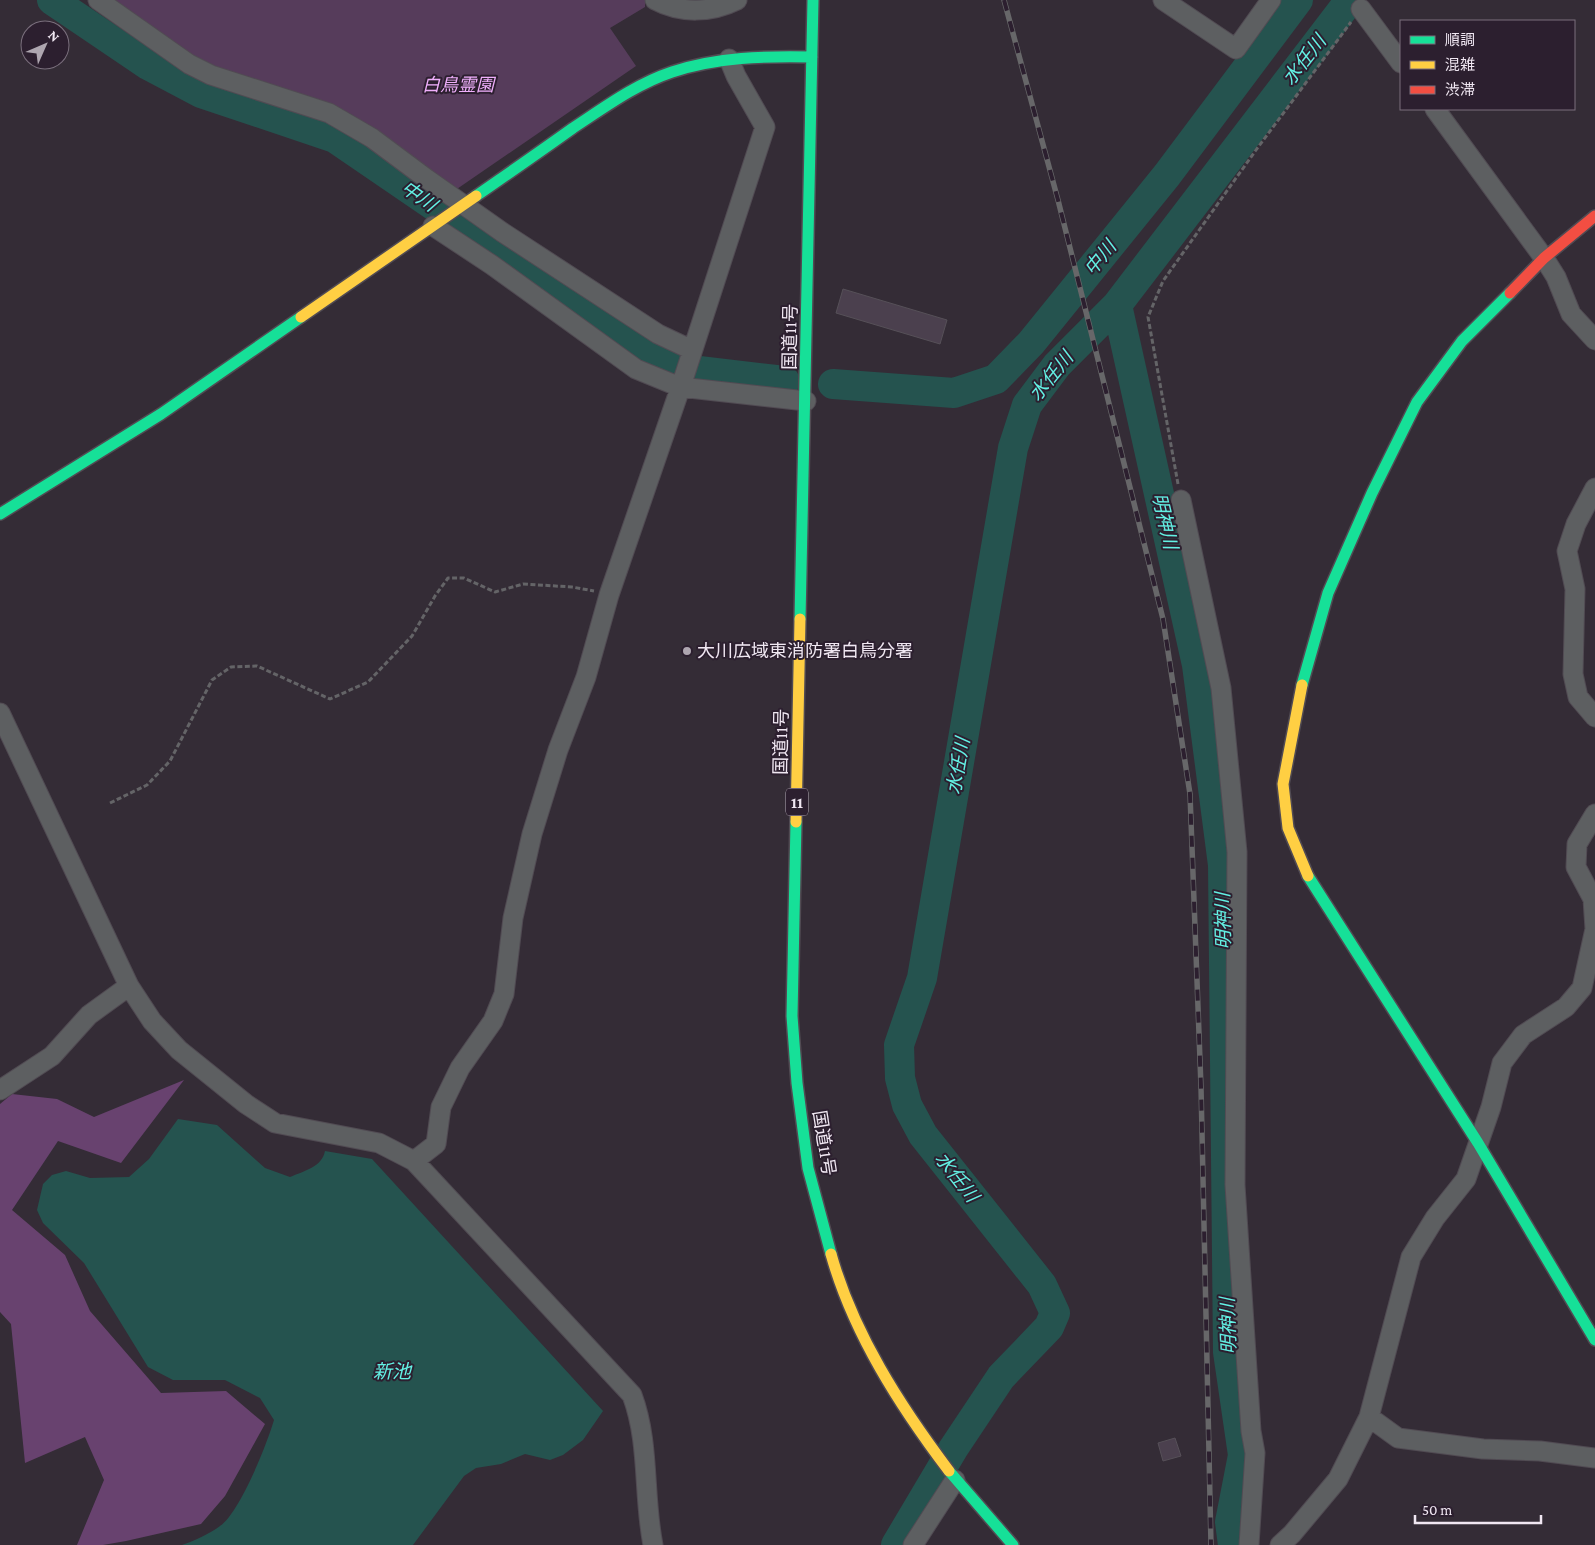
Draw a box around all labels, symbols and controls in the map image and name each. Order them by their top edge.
north arrow [20,20,70,70]
legend [1400,20,1575,110]
text: N [45,27,64,45]
water label: 水任川 [1278,30,1331,89]
text: 順調 [1445,32,1475,48]
text: 混雑 [1445,57,1475,73]
park label: 白鳥霊園 [422,75,497,95]
text: 渋滞 [1445,82,1475,98]
water label: 中川 [397,176,442,217]
water label: 中川 [1080,235,1121,279]
street label: 国道11号 [779,304,801,370]
water label: 水任川 [1025,346,1078,405]
water label: 明神川 [1148,491,1182,553]
place label: 大川広域東消防署白鳥分署 [697,641,913,661]
marker: 大川広域東消防署白鳥分署 [681,645,693,657]
street label: 国道11号 [770,709,792,775]
water label: 水任川 [943,734,974,796]
road number: 11 [786,789,808,816]
water label: 明神川 [1212,890,1234,950]
street label: 国道11号 [809,1109,839,1177]
water label: 水任川 [931,1148,984,1207]
water label: 明神川 [1216,1295,1239,1355]
water label: 新池 [373,1361,413,1382]
scale bar [1415,1492,1541,1524]
text: 50 m [1422,1502,1452,1518]

